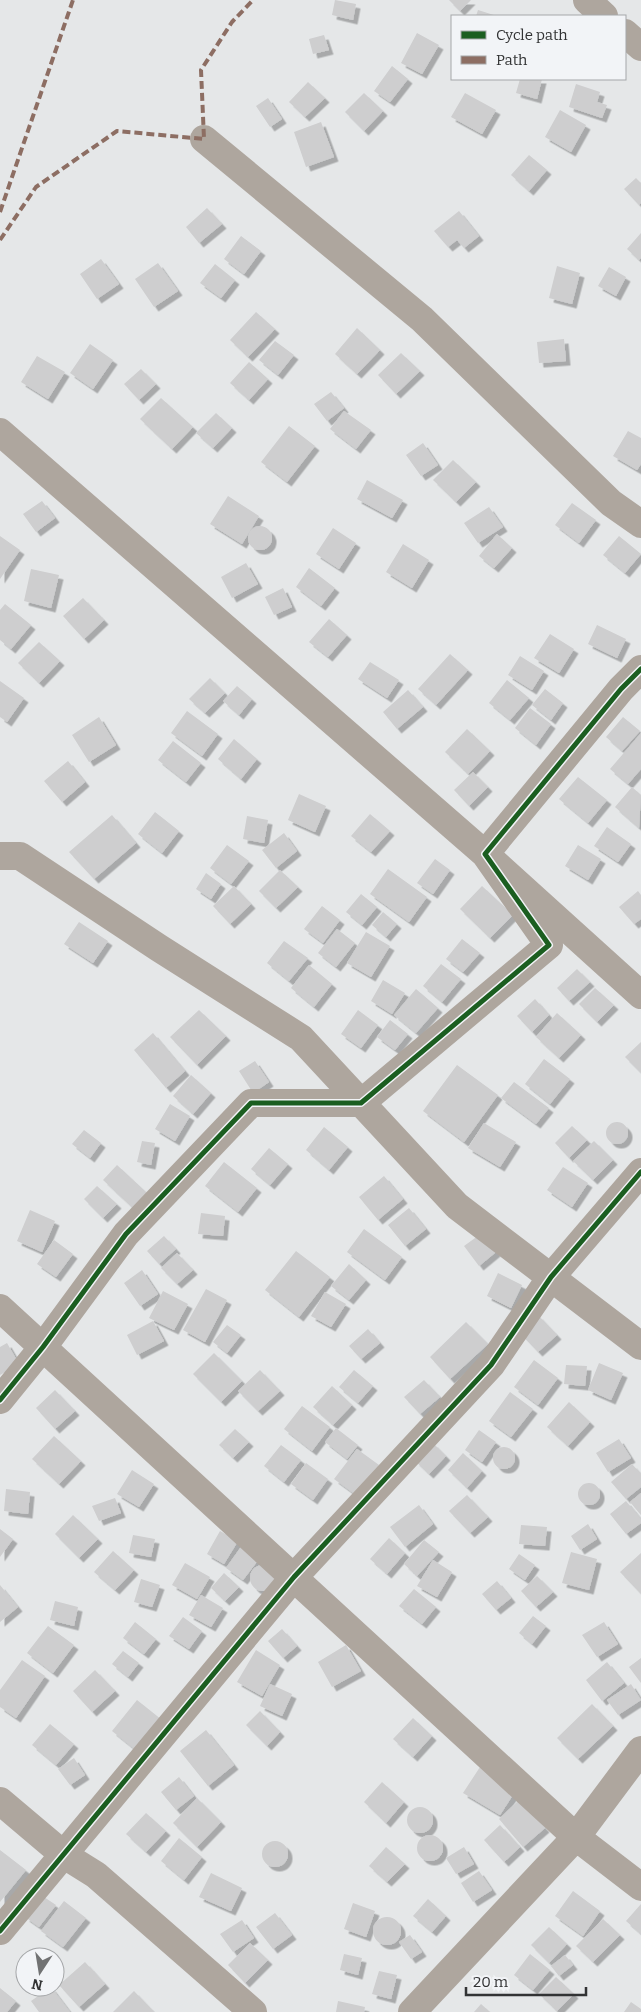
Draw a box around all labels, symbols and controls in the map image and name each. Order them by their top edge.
legend [451,15,626,80]
text: Cycle path [496,26,568,44]
text: Path [496,51,528,69]
north arrow [15,1947,65,1997]
scale bar [466,1964,586,1996]
text: 20 m [473,1973,509,1991]
text: N [30,1975,44,1994]

